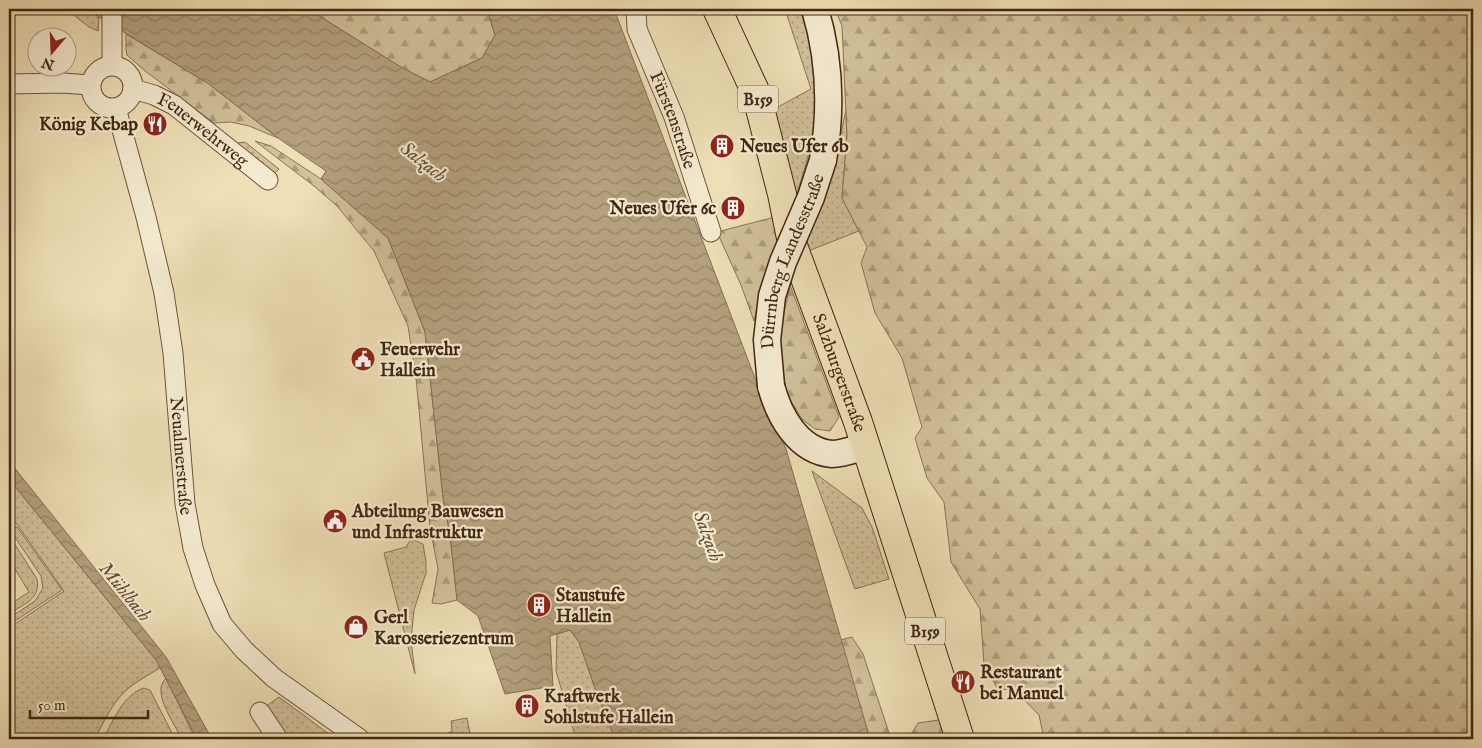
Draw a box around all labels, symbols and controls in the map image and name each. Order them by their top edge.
north arrow [28,28,78,78]
text: N [39,53,58,74]
street label: Fürstenstraße [643,68,700,172]
road number: B159 [738,86,778,112]
street label: Feuerwehrweg [153,88,253,173]
restaurant icon: König Kebap [142,111,168,137]
place label: König Kebap [39,114,138,137]
building icon: Neues Ufer 6b [709,133,735,159]
place label: Neues Ufer 6b [739,136,849,159]
water label: Salzach [395,137,451,188]
street label: Dürrnberg Landesstraße [757,171,831,350]
building icon: Neues Ufer 6c [720,195,746,221]
place label: Neues Ufer 6c [608,198,716,221]
street label: Salzburgerstraße [806,311,871,435]
place label: Feuerwehr Hallein [380,339,460,383]
public building icon: Feuerwehr Hallein [350,346,376,372]
street label: Neualmerstraße [164,396,197,517]
place label: Abteilung Bauwesen und Infrastruktur [351,501,504,545]
public building icon: Abteilung Bauwesen und Infrastruktur [322,508,348,534]
water label: Salzach [687,508,727,565]
water label: Mühlbach [93,558,156,627]
place label: Staustufe Hallein [556,585,626,629]
building icon: Staustufe Hallein [526,592,552,618]
place label: Gerl Karosseriezentrum [374,607,514,651]
shop icon: Gerl Karosseriezentrum [343,614,369,640]
road number: B159 [905,618,945,644]
place label: Restaurant bei Manuel [979,662,1064,706]
restaurant icon: Restaurant bei Manuel [950,669,976,695]
place label: Kraftwerk Sohlstufe Hallein [544,686,674,730]
scale bar [30,688,148,720]
building icon: Kraftwerk Sohlstufe Hallein [514,693,540,719]
text: 50 m [38,696,66,715]

